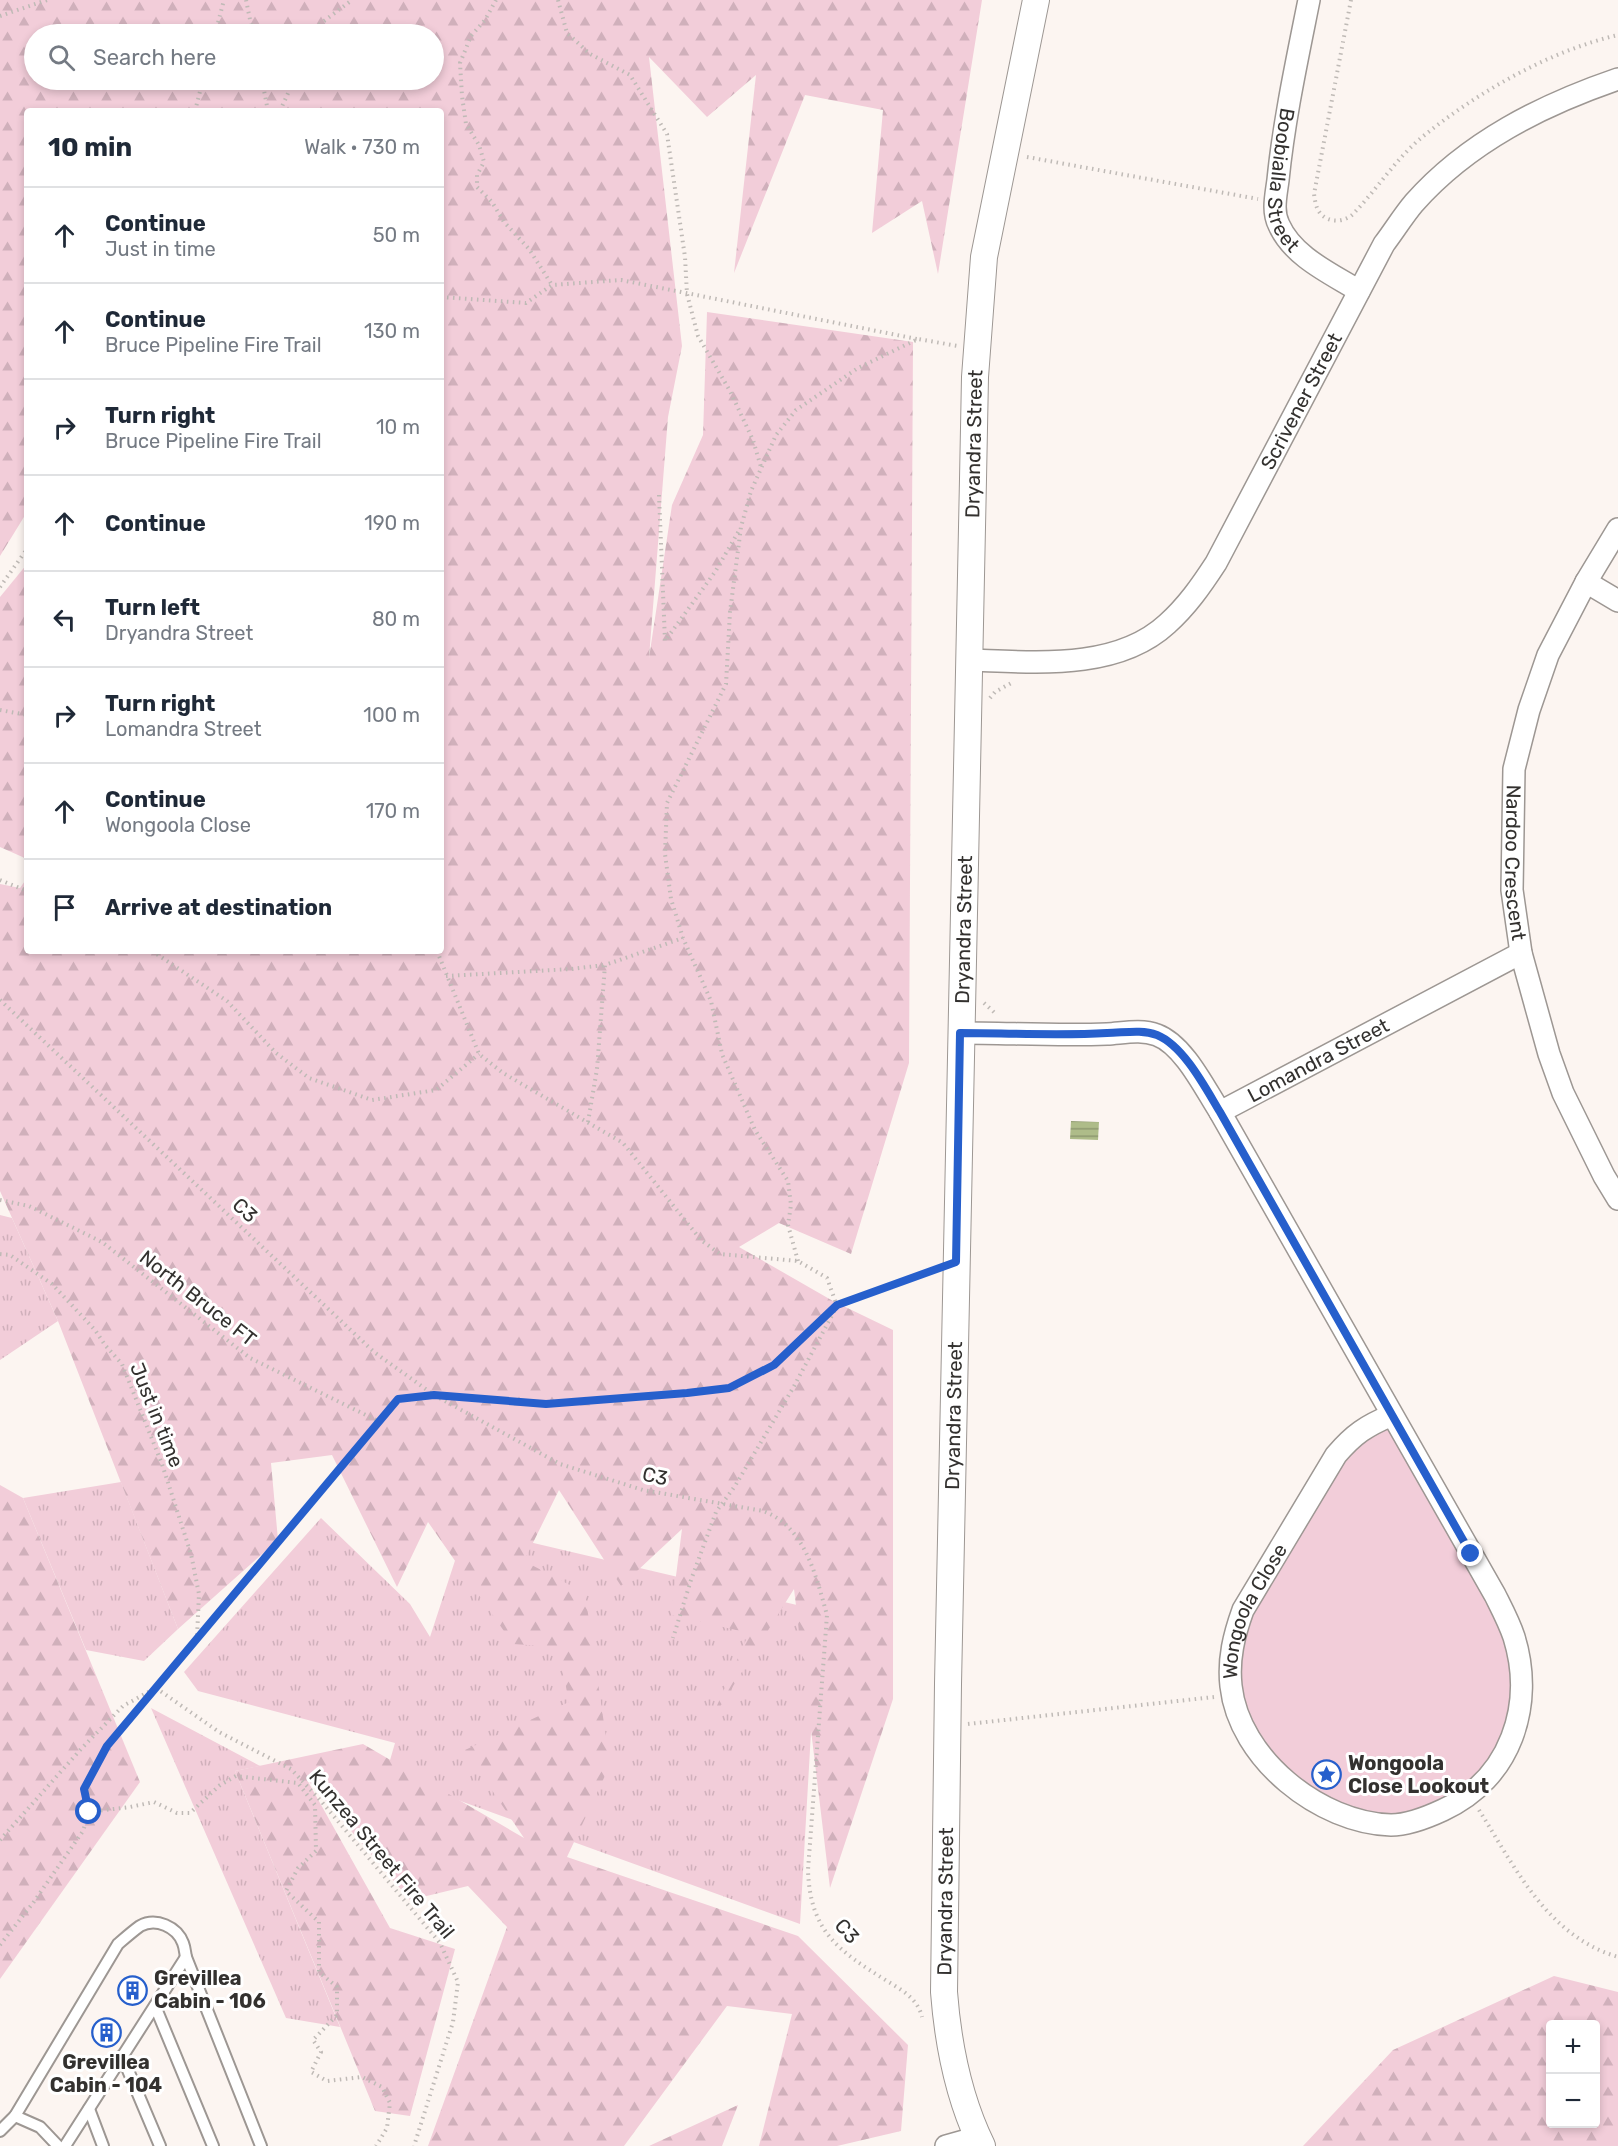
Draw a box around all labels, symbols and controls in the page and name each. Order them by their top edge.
search box [24,24,444,90]
icon: search [45,41,78,74]
text: Search here [93,44,216,71]
street label: Boobialla Street [1263,106,1305,257]
text: 10 min [48,132,132,163]
text: Walk · 730 m [304,135,420,159]
text: Continue [105,210,206,237]
icon: ahead [48,219,81,252]
text: 50 m [373,223,420,247]
text: Just in time [105,237,216,261]
text: Continue [105,306,206,333]
icon: ahead [48,315,81,348]
text: 130 m [364,319,420,343]
street label: Scrivener Street [1255,329,1347,474]
text: Bruce Pipeline Fire Trail [105,333,322,357]
street label: Dryandra Street [960,369,988,518]
text: Turn right [105,402,215,429]
icon: right [48,411,81,444]
text: 10 m [376,415,420,439]
text: Bruce Pipeline Fire Trail [105,429,322,453]
icon: ahead [48,507,81,540]
text: Continue [105,510,206,537]
text: 190 m [364,511,420,535]
text: Turn left [105,594,200,621]
icon: left [48,603,81,636]
text: 80 m [372,607,420,631]
text: Dryandra Street [105,621,253,645]
text: Turn right [105,690,215,717]
icon: right [48,699,81,732]
text: 100 m [363,703,420,727]
text: Lomandra Street [105,717,262,741]
street label: Nardoo Crescent [1500,784,1531,942]
text: Continue [105,786,206,813]
icon: ahead [48,795,81,828]
text: 170 m [366,799,420,823]
text: Wongoola Close [105,813,251,837]
street label: Dryandra Street [950,855,977,1004]
icon: arrive [48,891,81,924]
text: Arrive at destination [105,894,332,921]
street label: Lomandra Street [1243,1013,1393,1107]
street label: C3 [228,1193,262,1227]
street label: North Bruce FT [135,1245,261,1351]
street label: Dryandra Street [940,1341,967,1490]
street label: Just in time [125,1359,189,1471]
street label: C3 [640,1462,670,1490]
street label: Wongoola Close [1218,1539,1292,1679]
route end [1457,1540,1483,1566]
place label: Wongoola Close Lookout [1348,1751,1489,1798]
place icon: Wongoola Close Lookout [1311,1759,1343,1791]
street label: Kunzea Street Fire Trail [304,1765,460,1943]
route start [75,1798,101,1824]
street label: Dryandra Street [932,1827,958,1976]
street label: C3 [830,1914,864,1948]
place label: Grevillea Cabin - 106 [154,1966,266,2013]
building icon: Grevillea Cabin - 106 [117,1974,149,2006]
building icon: Grevillea Cabin - 104 [90,2016,122,2048]
map controls [1546,2020,1600,2128]
button: + [1546,2020,1600,2074]
place label: Grevillea Cabin - 104 [50,2050,162,2097]
button: − [1546,2074,1600,2128]

